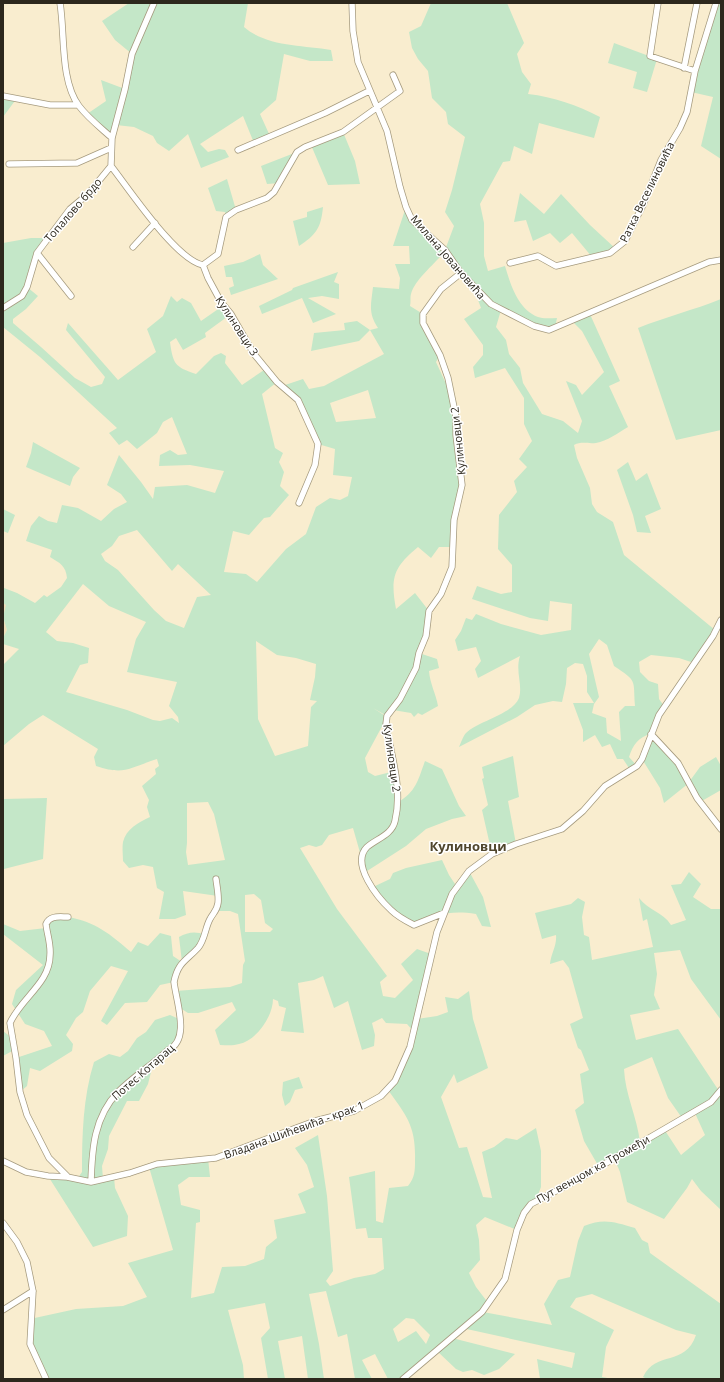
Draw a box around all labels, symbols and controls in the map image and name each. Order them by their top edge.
street label: Ратка Веселиновића [616,139,677,245]
street label: Топалово брдо [41,174,105,245]
street label: Милана Јовановића [408,211,489,302]
street label: Кулиновци 3 [212,293,262,359]
street label: Кулиновци 2 [446,406,469,476]
street label: Кулиновци 2 [380,723,405,793]
district label: Кулиновци [429,837,507,855]
street label: Потес Котарац [108,1040,177,1103]
street label: Владана Шићевића - крак 1 [222,1097,366,1162]
street label: Пут венцом ка Тромеђи [533,1131,652,1206]

